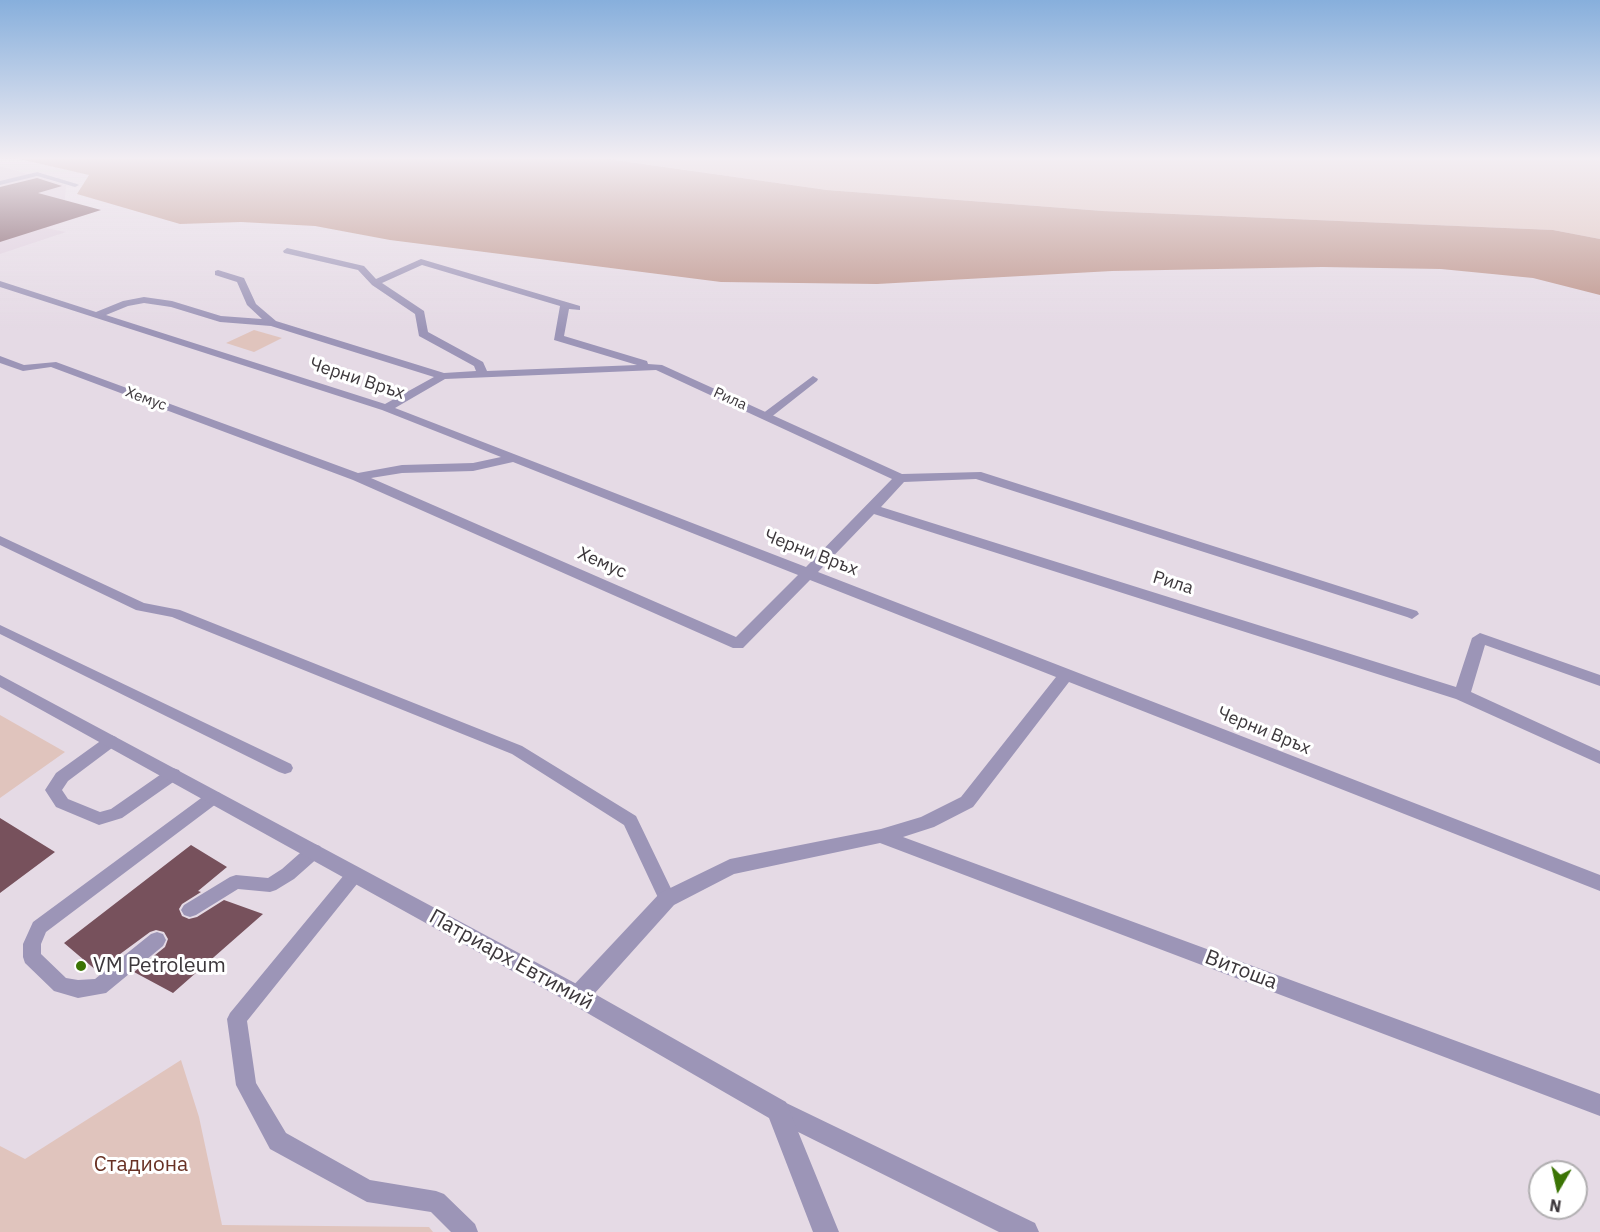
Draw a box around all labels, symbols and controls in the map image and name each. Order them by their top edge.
street label: Черни Връх [307,353,407,405]
street label: Хемус [123,383,169,415]
street label: Рила [711,384,749,414]
street label: Черни Връх [761,525,861,581]
street label: Хемус [574,543,630,583]
street label: Рила [1150,567,1196,599]
street label: Черни Връх [1214,702,1314,760]
street label: Патриарх Евтимий [424,904,598,1016]
street label: Витоша [1201,945,1281,995]
place label: VM Petroleum [93,953,226,979]
marker: VM Petroleum [74,959,88,973]
park label: Стадиона [94,1152,188,1178]
north arrow [1528,1160,1588,1220]
text: N [1548,1195,1563,1217]

